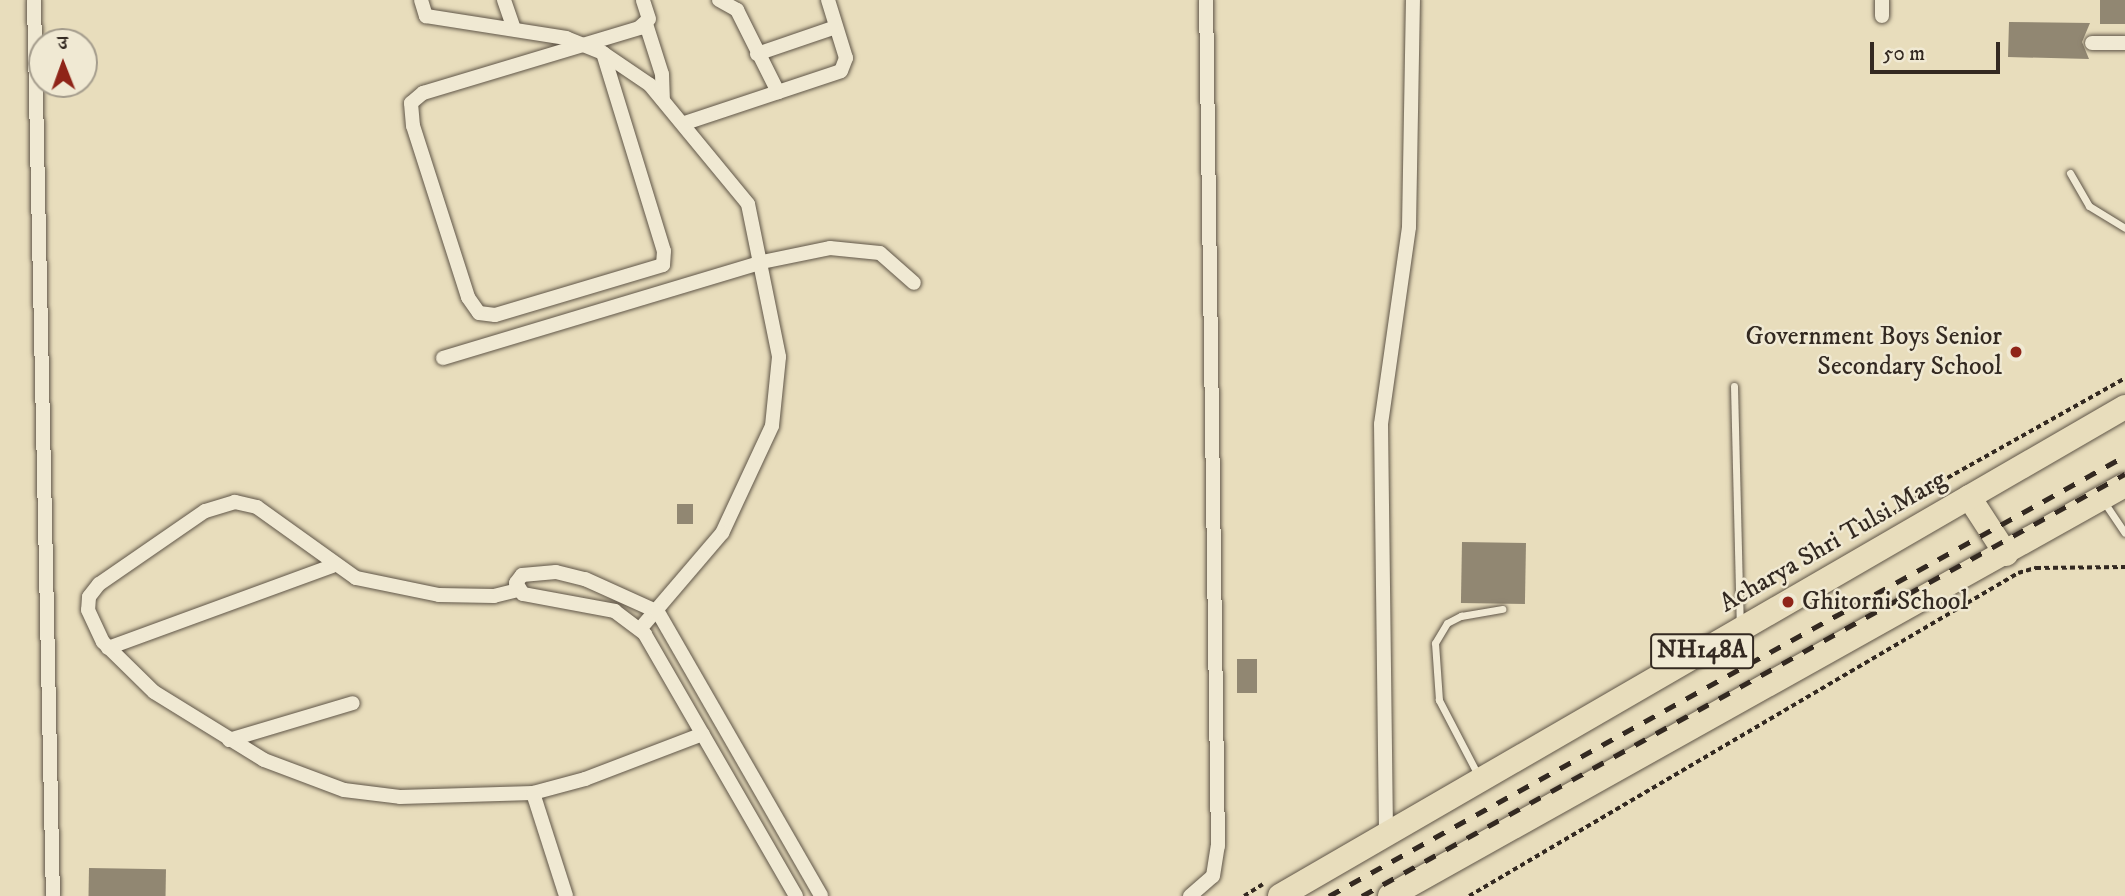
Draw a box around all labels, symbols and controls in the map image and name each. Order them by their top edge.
north arrow [28,28,98,98]
scale bar [1873,28,2002,72]
text: उ [58,32,68,55]
text: 50 m [1883,41,1925,67]
place label: Government Boys Senior Secondary School [1746,321,2002,382]
marker: Government Boys Senior Secondary School [2008,344,2024,360]
street label: Acharya Shri Tulsi Marg [1714,464,1952,620]
place label: Ghitorni School [1802,586,1968,618]
marker: Ghitorni School [1780,594,1796,610]
road number: NH148A [1650,630,1754,672]

